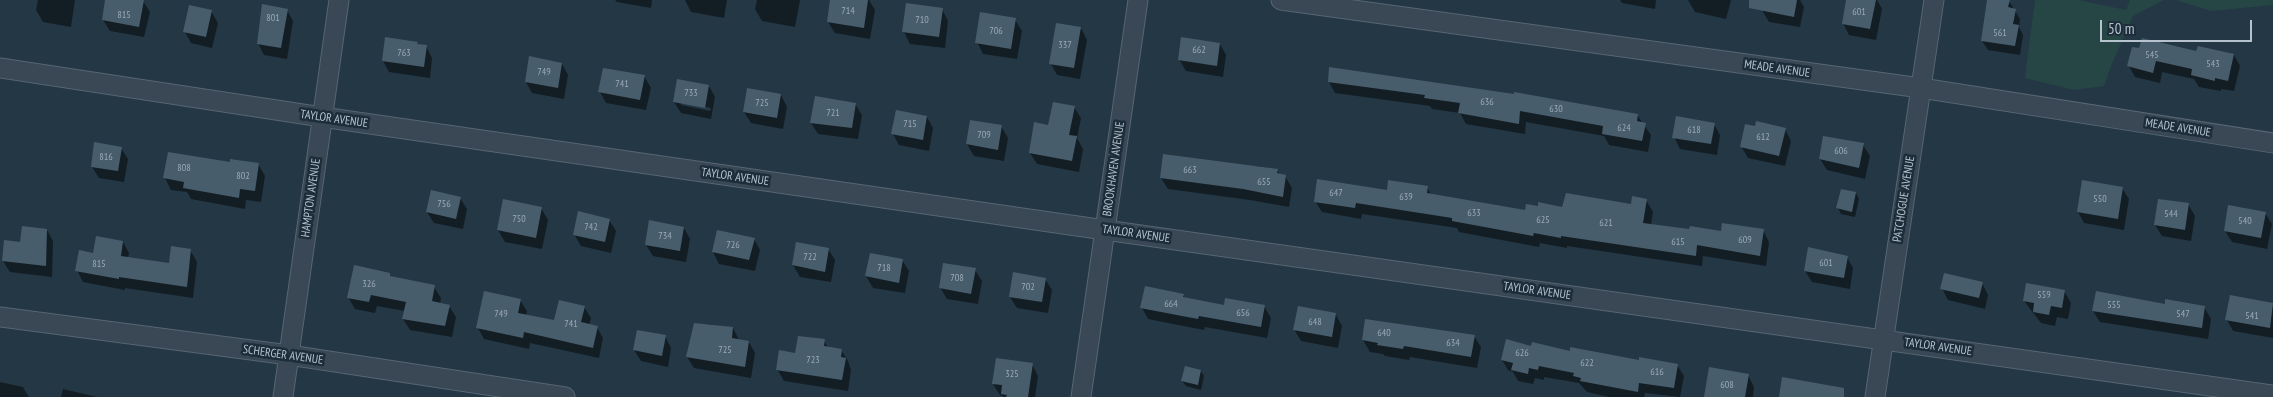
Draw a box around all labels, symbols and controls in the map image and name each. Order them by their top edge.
house number: 714 [841,5,855,17]
house number: 601 [1852,6,1866,18]
house number: 815 [117,9,131,21]
scale bar [2103,10,2256,42]
house number: 801 [266,12,280,24]
house number: 710 [915,14,929,26]
text: 50 m [2108,19,2134,38]
house number: 706 [989,25,1003,37]
house number: 561 [1993,27,2007,39]
house number: 337 [1058,39,1072,51]
house number: 662 [1192,44,1206,56]
house number: 763 [397,47,411,59]
house number: 545 [2145,49,2159,61]
street label: MEADE AVENUE [1743,57,1811,81]
house number: 543 [2206,58,2220,70]
house number: 749 [537,66,551,78]
house number: 741 [615,78,629,90]
house number: 733 [684,87,698,99]
house number: 636 [1480,96,1494,108]
house number: 725 [755,97,769,109]
house number: 630 [1549,103,1563,115]
street label: TAYLOR AVENUE [299,107,369,131]
house number: 721 [826,107,840,119]
street label: MEADE AVENUE [2144,116,2212,140]
house number: 715 [903,118,917,130]
street label: BROOKHAVEN AVENUE [1100,121,1128,217]
house number: 624 [1617,122,1631,134]
house number: 618 [1687,124,1701,136]
house number: 709 [977,129,991,141]
house number: 612 [1756,131,1770,143]
house number: 606 [1834,145,1848,157]
house number: 816 [99,151,113,163]
street label: PATCHOGUE AVENUE [1890,155,1918,243]
street label: HAMPTON AVENUE [298,158,324,238]
house number: 808 [177,162,191,174]
house number: 663 [1183,164,1197,176]
street label: TAYLOR AVENUE [700,165,770,189]
house number: 802 [236,170,250,182]
house number: 655 [1257,176,1271,188]
house number: 647 [1329,187,1343,199]
house number: 639 [1399,191,1413,203]
house number: 550 [2093,193,2107,205]
house number: 756 [437,198,451,210]
house number: 633 [1467,207,1481,219]
house number: 544 [2164,208,2178,220]
house number: 750 [512,213,526,225]
house number: 625 [1536,214,1550,226]
house number: 540 [2238,215,2252,227]
house number: 621 [1599,217,1613,229]
house number: 742 [584,221,598,233]
street label: TAYLOR AVENUE [1101,222,1171,246]
house number: 734 [658,230,672,242]
house number: 609 [1738,234,1752,246]
house number: 615 [1671,236,1685,248]
house number: 726 [726,239,740,251]
house number: 722 [803,251,817,263]
house number: 601 [1819,257,1833,269]
house number: 815 [92,258,106,270]
house number: 718 [877,262,891,274]
house number: 708 [950,272,964,284]
house number: 326 [362,278,376,290]
street label: TAYLOR AVENUE [1502,279,1572,303]
house number: 702 [1021,281,1035,293]
house number: 559 [2037,289,2051,301]
house number: 664 [1164,298,1178,310]
house number: 555 [2107,299,2121,311]
house number: 656 [1236,307,1250,319]
house number: 749 [494,308,508,320]
house number: 547 [2176,308,2190,320]
house number: 541 [2245,310,2259,322]
house number: 648 [1308,316,1322,328]
house number: 741 [564,318,578,330]
house number: 640 [1377,327,1391,339]
street label: TAYLOR AVENUE [1903,335,1973,359]
house number: 634 [1446,337,1460,349]
street label: SCHERGER AVENUE [242,342,324,368]
house number: 725 [718,344,732,356]
house number: 626 [1515,347,1529,359]
house number: 723 [806,354,820,366]
house number: 622 [1580,357,1594,369]
house number: 616 [1650,366,1664,378]
house number: 325 [1005,368,1019,380]
house number: 608 [1720,379,1734,391]

